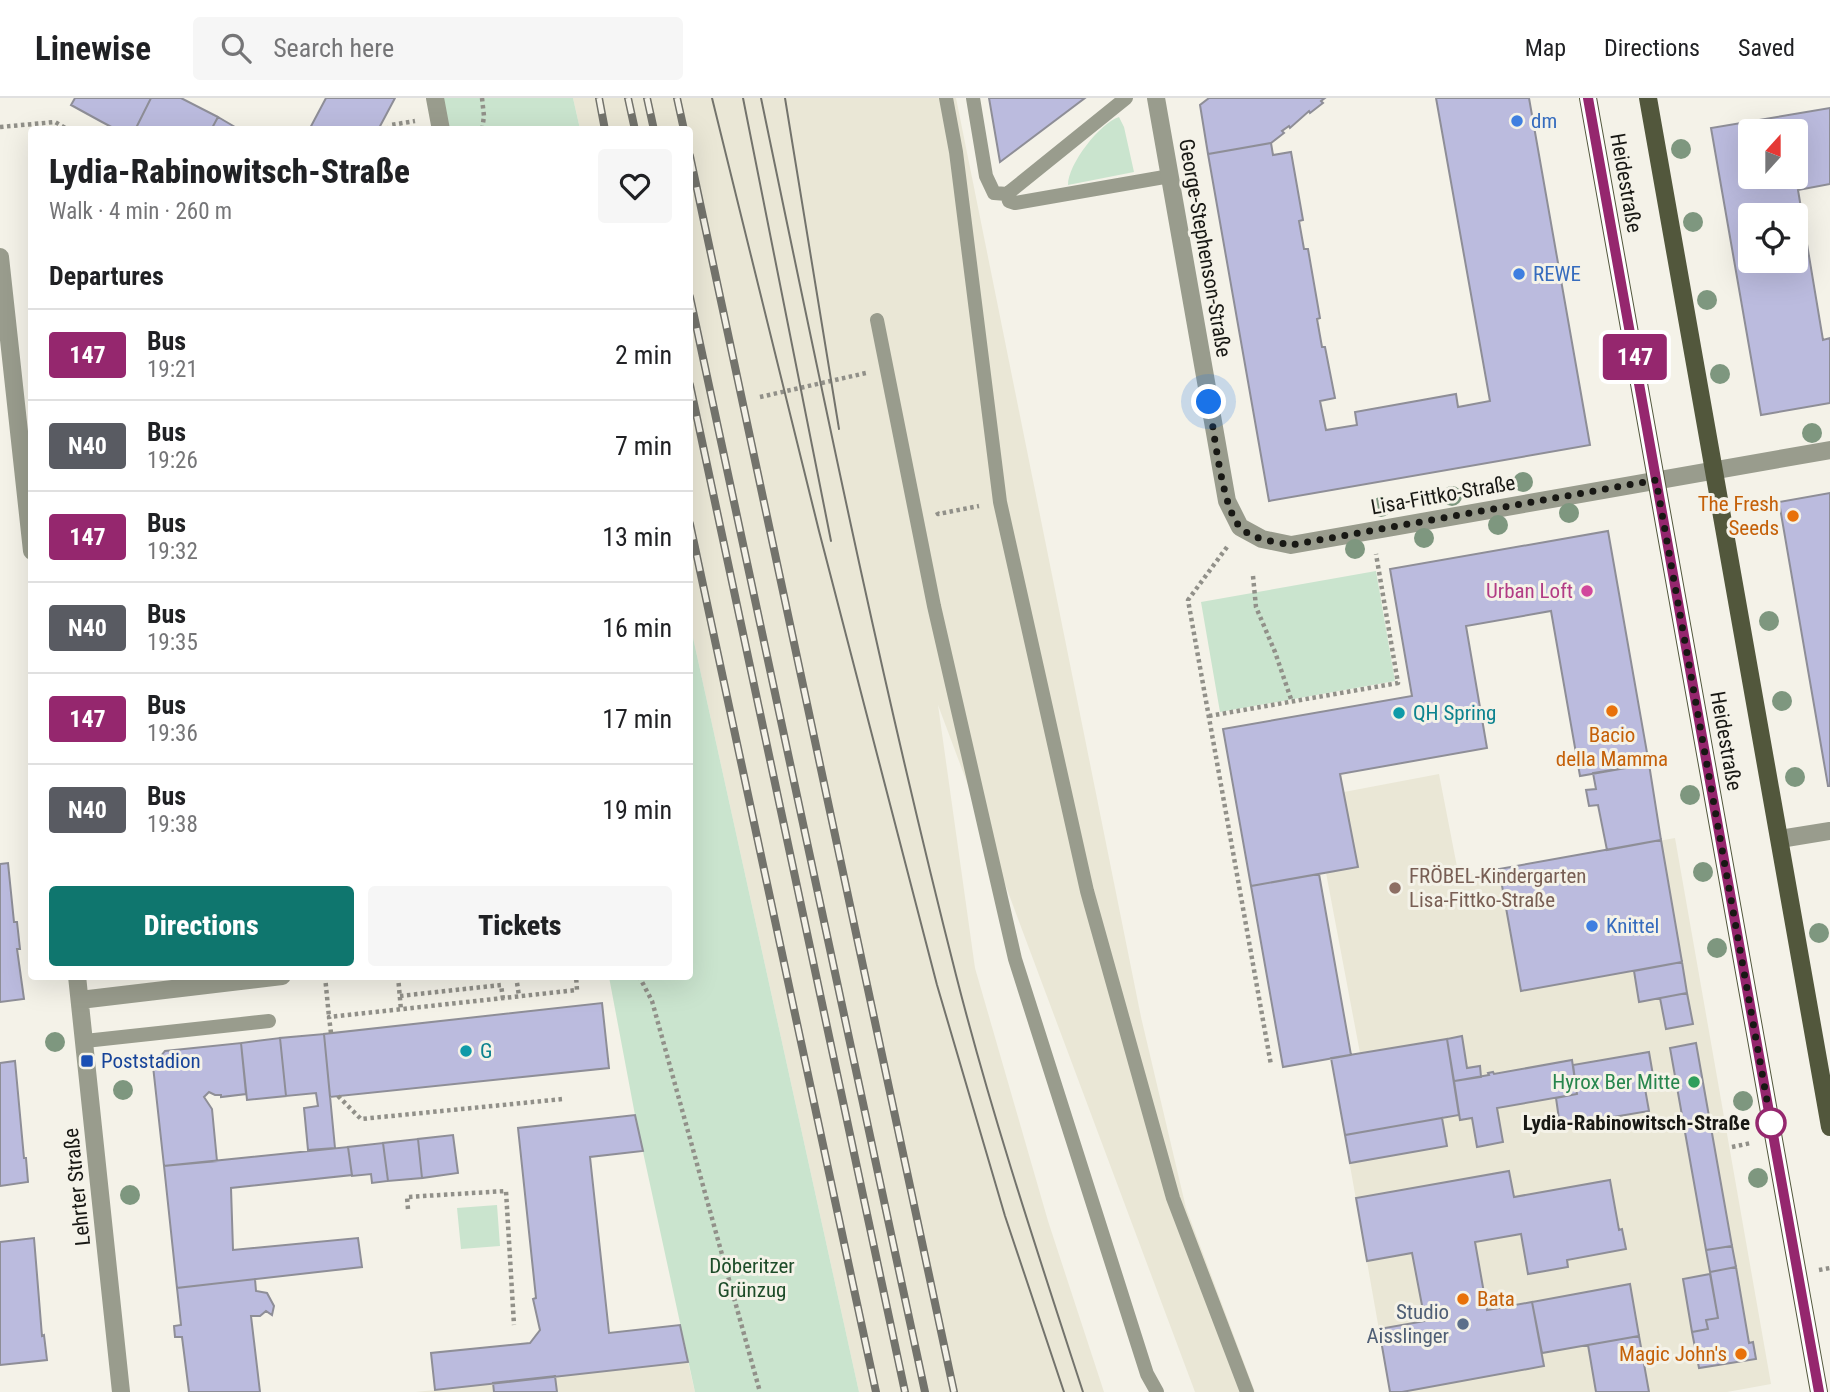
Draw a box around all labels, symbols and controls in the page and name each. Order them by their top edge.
search box [193,17,683,80]
text: Linewise [35,29,151,68]
icon: search [217,29,255,67]
text: Search here [273,33,394,63]
text: Map [1525,34,1566,62]
text: Directions [1604,34,1700,62]
text: Saved [1738,34,1795,62]
place label: dm [1531,109,1557,133]
marker: dm [1509,113,1525,129]
north arrow [1738,119,1808,189]
map controls [1738,119,1808,273]
street label: Heidestraße [1605,131,1647,235]
street label: George-Stephenson-Straße [1174,137,1236,359]
button: heart [598,149,672,223]
text: Lydia-Rabinowitsch-Straße [49,152,410,191]
text: Walk · 4 min · 260 m [49,198,232,225]
button: locate [1738,203,1808,273]
text: Departures [49,261,164,291]
place label: REWE [1533,262,1581,286]
marker: REWE [1511,266,1527,282]
text: Bus [147,326,186,356]
line badge: 147 [1595,334,1675,380]
text: 2 min [615,340,672,370]
text: 147 [69,341,106,369]
text: 147 [1617,343,1653,371]
text: 19:21 [147,356,198,383]
your location [1191,384,1226,419]
text: Bus [147,417,186,447]
text: 7 min [615,431,672,461]
text: N40 [68,432,107,460]
text: 19:26 [147,447,198,474]
street label: Lisa-Fittko-Straße [1369,470,1517,520]
place label: The Fresh Seeds [1698,492,1779,540]
text: Bus [147,508,186,538]
marker: The Fresh Seeds [1785,508,1801,524]
text: 13 min [602,522,672,552]
text: 147 [69,523,106,551]
text: 19:32 [147,538,198,565]
place label: Urban Loft [1486,579,1573,603]
marker: Urban Loft [1579,583,1595,599]
text: Bus [147,599,186,629]
text: 16 min [602,613,672,643]
text: N40 [68,614,107,642]
text: 19:35 [147,629,198,656]
street label: Heidestraße [1705,689,1747,793]
text: Bus [147,690,186,720]
place label: QH Spring [1413,701,1496,725]
marker: Bacio della Mamma [1604,703,1620,719]
text: 17 min [602,704,672,734]
text: 147 [69,705,106,733]
marker: QH Spring [1391,705,1407,721]
text: 19:36 [147,720,198,747]
place label: Bacio della Mamma [1556,723,1668,771]
text: Bus [147,781,186,811]
text: 19 min [602,795,672,825]
text: N40 [68,796,107,824]
text: 19:38 [147,811,198,838]
place label: FRÖBEL-Kindergarten Lisa-Fittko-Straße [1409,864,1586,912]
marker: FRÖBEL-Kindergarten Lisa-Fittko-Straße [1387,880,1403,896]
button: Directions [49,886,354,966]
button: Tickets [368,886,672,966]
place label: Knittel [1606,914,1659,938]
marker: Knittel [1584,918,1600,934]
place label: G [480,1039,492,1063]
marker: G [458,1043,474,1059]
place label: Poststadion [101,1049,201,1073]
marker: Poststadion [79,1053,95,1069]
place label: Hyrox Ber Mitte [1552,1070,1680,1094]
marker: Hyrox Ber Mitte [1686,1074,1702,1090]
marker: Lydia-Rabinowitsch-Straße [1756,1108,1786,1138]
place label: Lydia-Rabinowitsch-Straße [1523,1111,1750,1135]
street label: Lehrter Straße [59,1127,95,1247]
park label: Döberitzer Grünzug [709,1254,795,1302]
place label: Bata [1477,1287,1515,1311]
marker: Bata [1455,1291,1471,1307]
place label: Studio Aisslinger [1367,1300,1449,1348]
marker: Studio Aisslinger [1455,1316,1471,1332]
place label: Magic John's [1619,1342,1727,1366]
marker: Magic John's [1733,1346,1749,1362]

